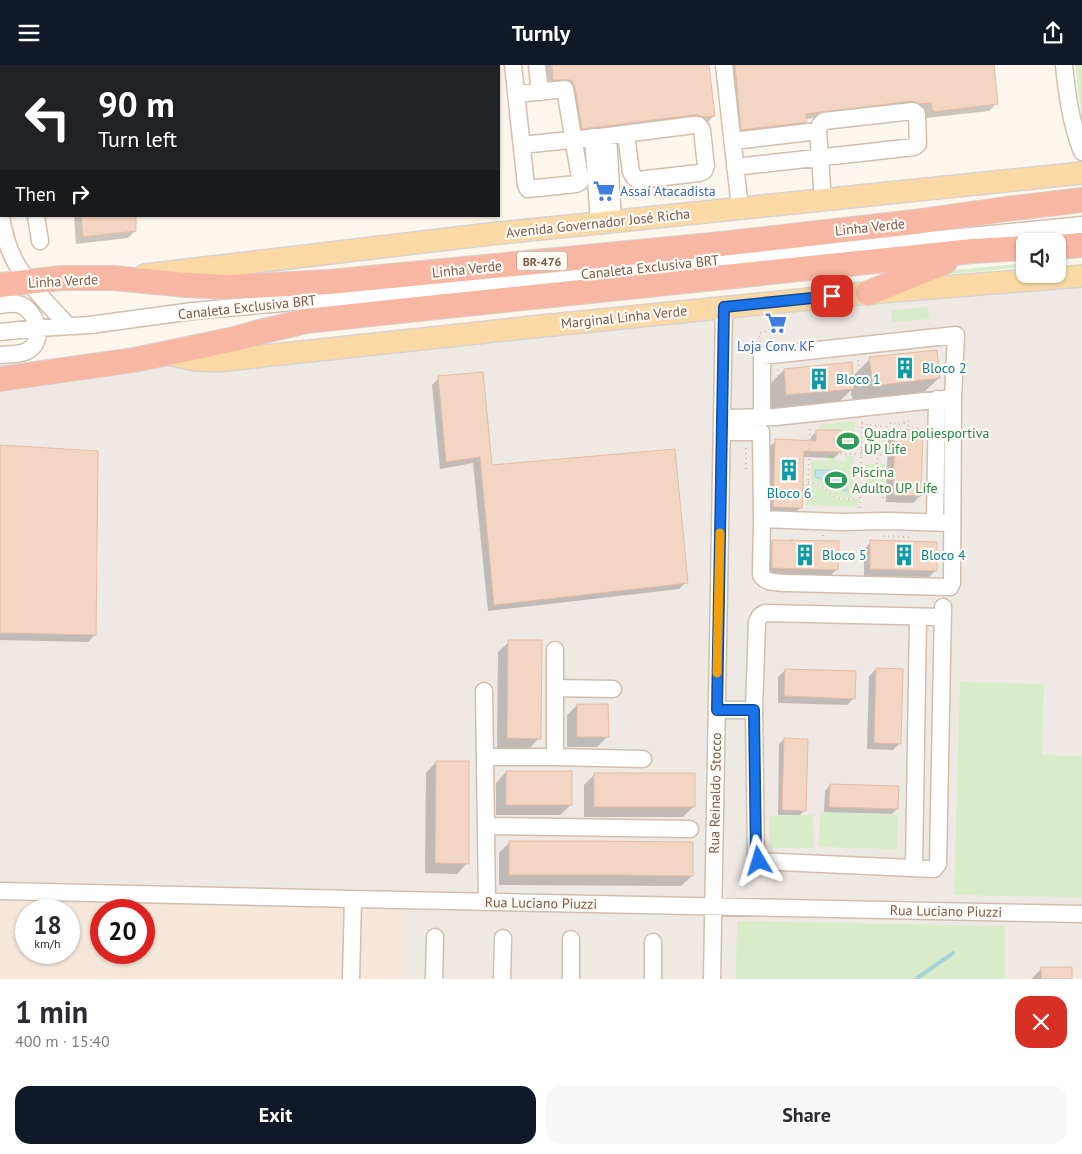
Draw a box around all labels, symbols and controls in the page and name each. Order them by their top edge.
icon: menu [15,19,43,47]
text: Turnly [512,19,570,47]
icon: share [1039,19,1067,47]
text: 90 m [98,81,175,127]
icon: left [15,85,80,150]
text: Turn left [98,125,177,153]
supermarket icon: Assaí Atacadista [591,178,617,204]
icon: right [66,180,94,208]
text: Then [15,182,56,206]
place label: Assaí Atacadista [620,182,716,200]
street label: Avenida Governador José Richa [505,204,691,242]
street label: Linha Verde [834,214,906,240]
map controls [1016,233,1066,283]
button: sound [1016,233,1066,283]
street label: Canaleta Exclusiva BRT [580,251,720,283]
road number: BR-476 [517,252,567,271]
street label: Linha Verde [431,256,503,282]
street label: Linha Verde [27,270,99,292]
pin [811,275,853,317]
icon: arrive [818,282,846,310]
street label: Canaleta Exclusiva BRT [177,291,317,323]
street label: Marginal Linha Verde [560,301,688,333]
supermarket icon: Loja Conv. KF [763,310,789,336]
place label: Loja Conv. KF [737,337,815,355]
building icon: Bloco 2 [892,355,918,381]
place label: Bloco 2 [922,359,967,377]
building icon: Bloco 1 [806,366,832,392]
place label: Bloco 1 [836,370,881,388]
place label: Quadra poliesportiva UP Life [864,424,989,458]
sports icon: Quadra poliesportiva UP Life [835,428,861,454]
building icon: Bloco 6 [776,457,802,483]
place label: Piscina Adulto UP Life [852,463,938,497]
sports icon: Piscina Adulto UP Life [823,467,849,493]
place label: Bloco 6 [767,484,811,502]
building icon: Bloco 5 [792,542,818,568]
building icon: Bloco 4 [891,542,917,568]
place label: Bloco 5 [822,546,867,564]
place label: Bloco 4 [921,546,966,564]
street label: Rua Reinaldo Stocco [705,732,725,854]
position arrow [732,834,784,886]
street label: Rua Luciano Piuzzi [485,893,597,913]
speed limit sign: 20 [90,899,155,964]
street label: Rua Luciano Piuzzi [890,901,1002,921]
text: 18 [33,909,62,941]
text: km/h [34,936,61,951]
text: 1 min [15,992,88,1031]
button: close [1015,996,1067,1048]
text: 400 m · 15:40 [15,1031,110,1051]
button: Exit [15,1086,536,1144]
button: Share [546,1086,1067,1144]

